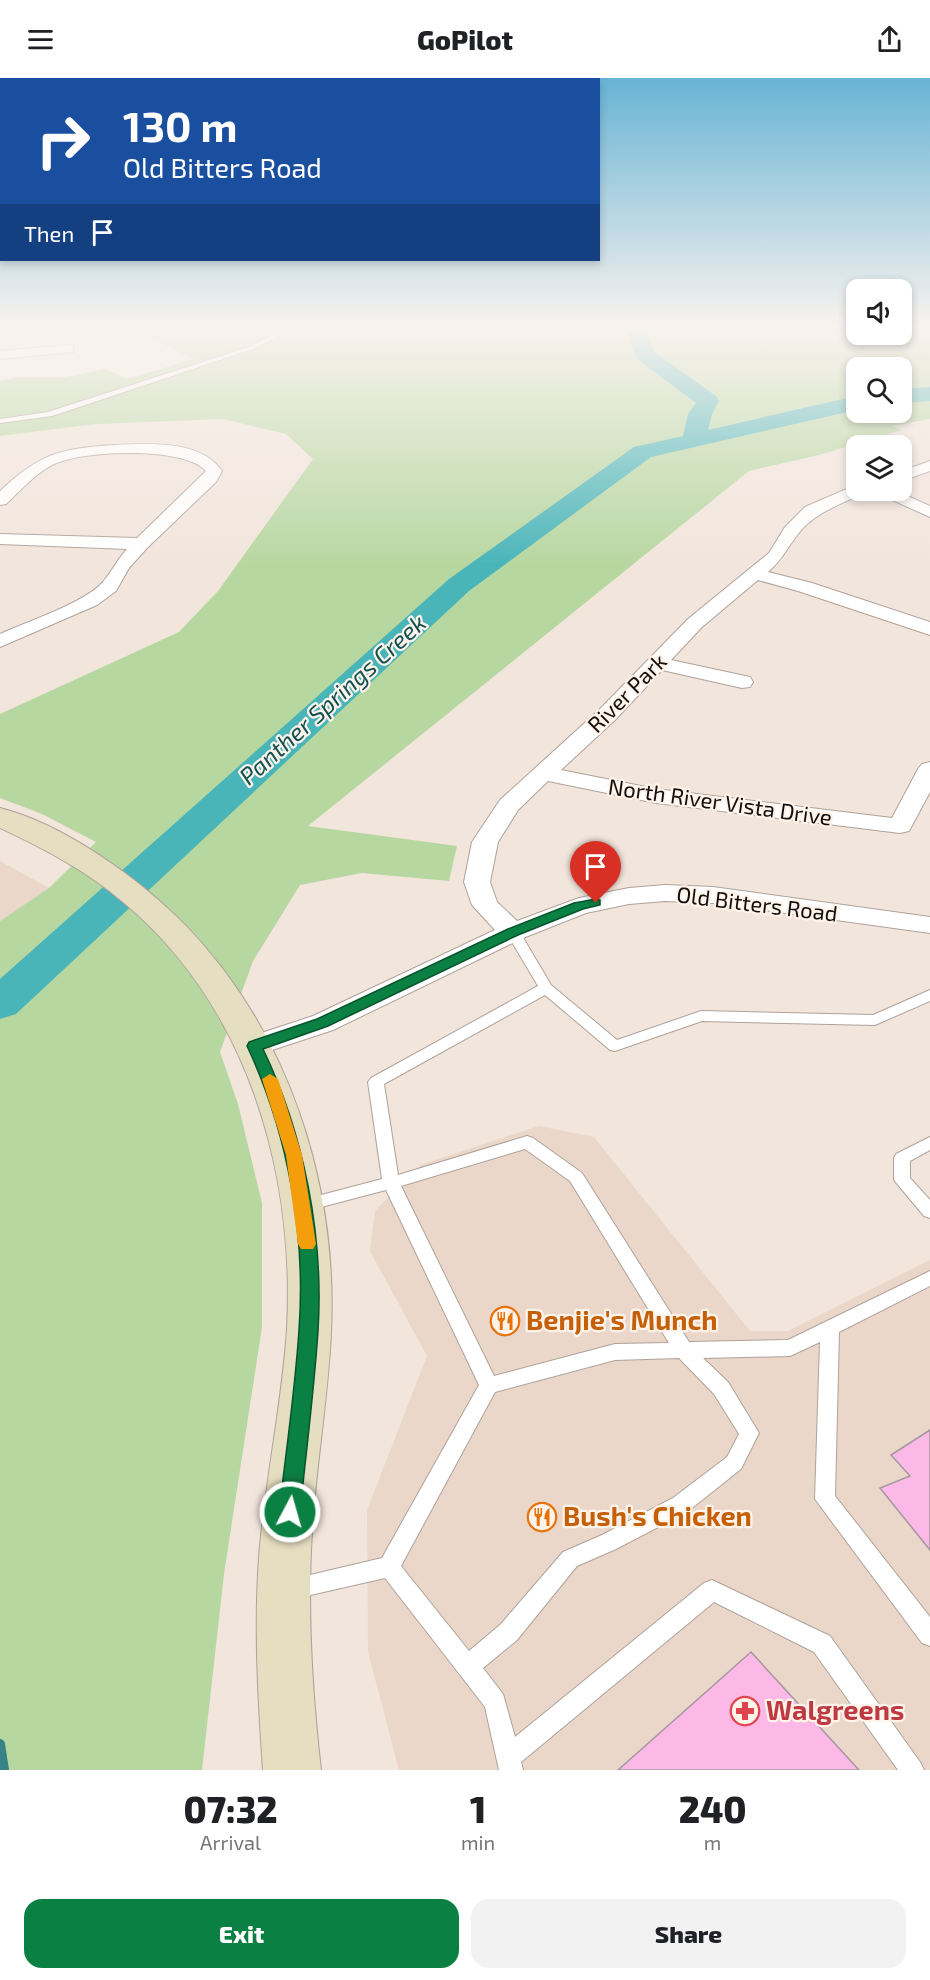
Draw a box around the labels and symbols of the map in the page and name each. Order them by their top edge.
water label: Panther Springs Creek [233,607,431,790]
street label: River Park [582,648,671,737]
street label: North River Vista Drive [607,772,834,830]
pin [570,841,621,903]
street label: Old Bitters Road [675,880,839,926]
place label: Benjie's Munch [526,1303,717,1336]
restaurant icon: Benjie's Munch [489,1305,521,1337]
position arrow [258,1480,322,1544]
place label: Bush's Chicken [563,1499,752,1531]
restaurant icon: Bush's Chicken [526,1501,558,1533]
place label: Walgreens [766,1693,904,1725]
pharmacy icon: Walgreens [729,1695,761,1727]

